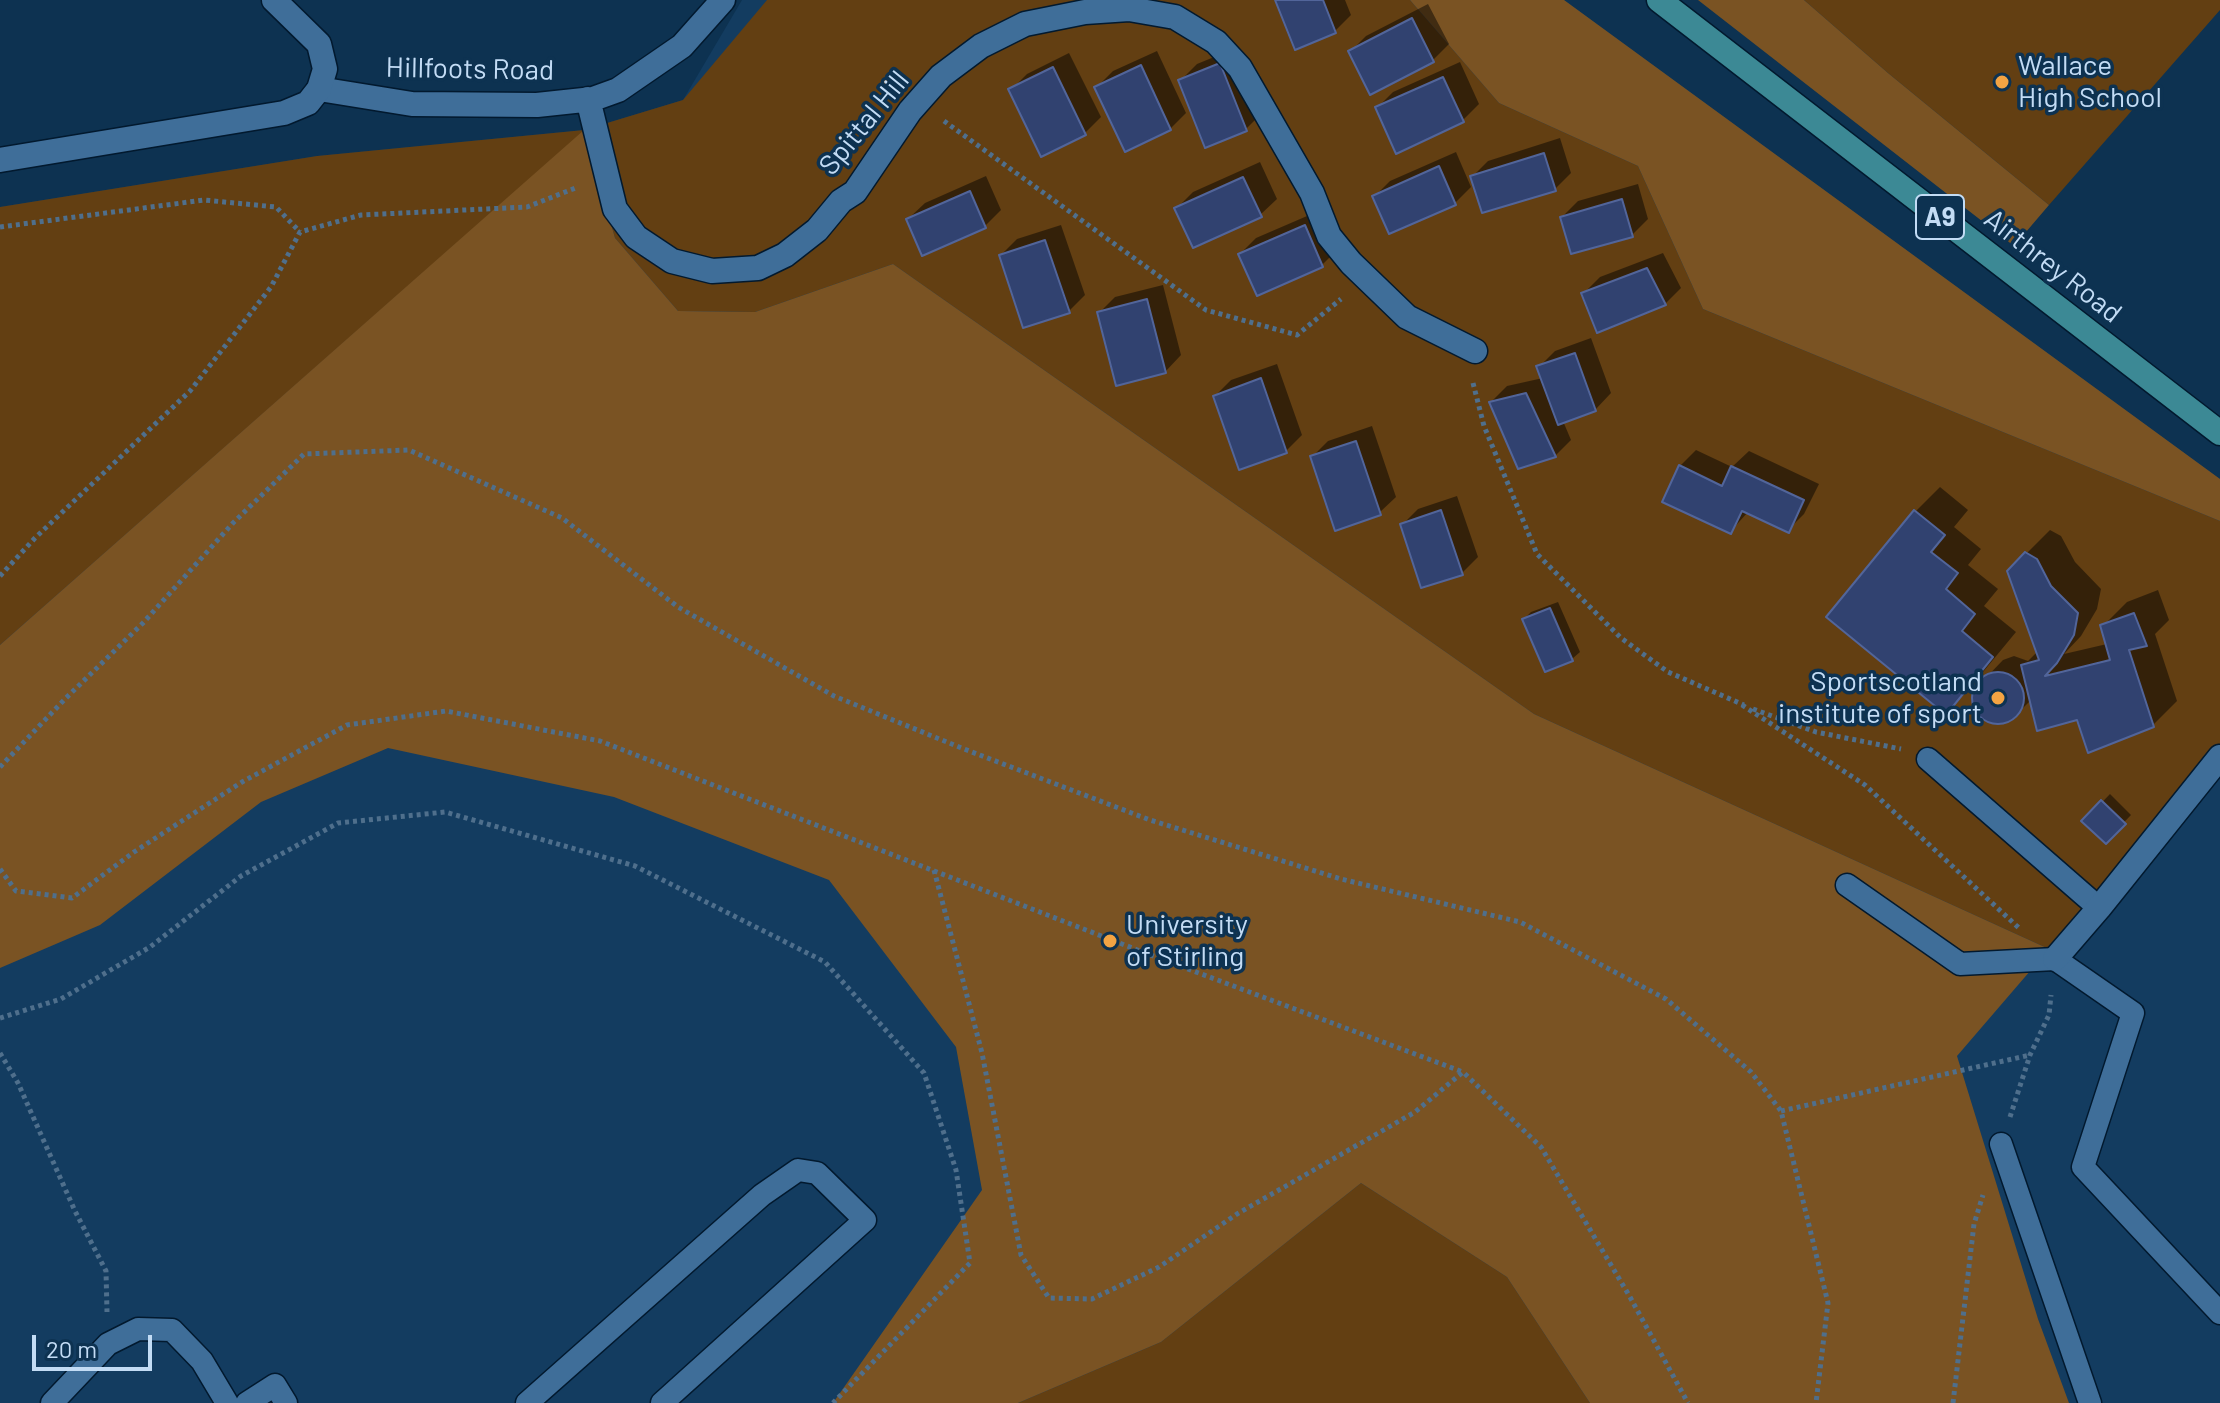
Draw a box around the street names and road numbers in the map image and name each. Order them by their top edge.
street label: Hillfoots Road [385,51,555,87]
street label: Spittal Hill [812,64,916,182]
road number: A9 [1916,195,1964,239]
street label: Airthrey Road [1978,202,2128,330]

